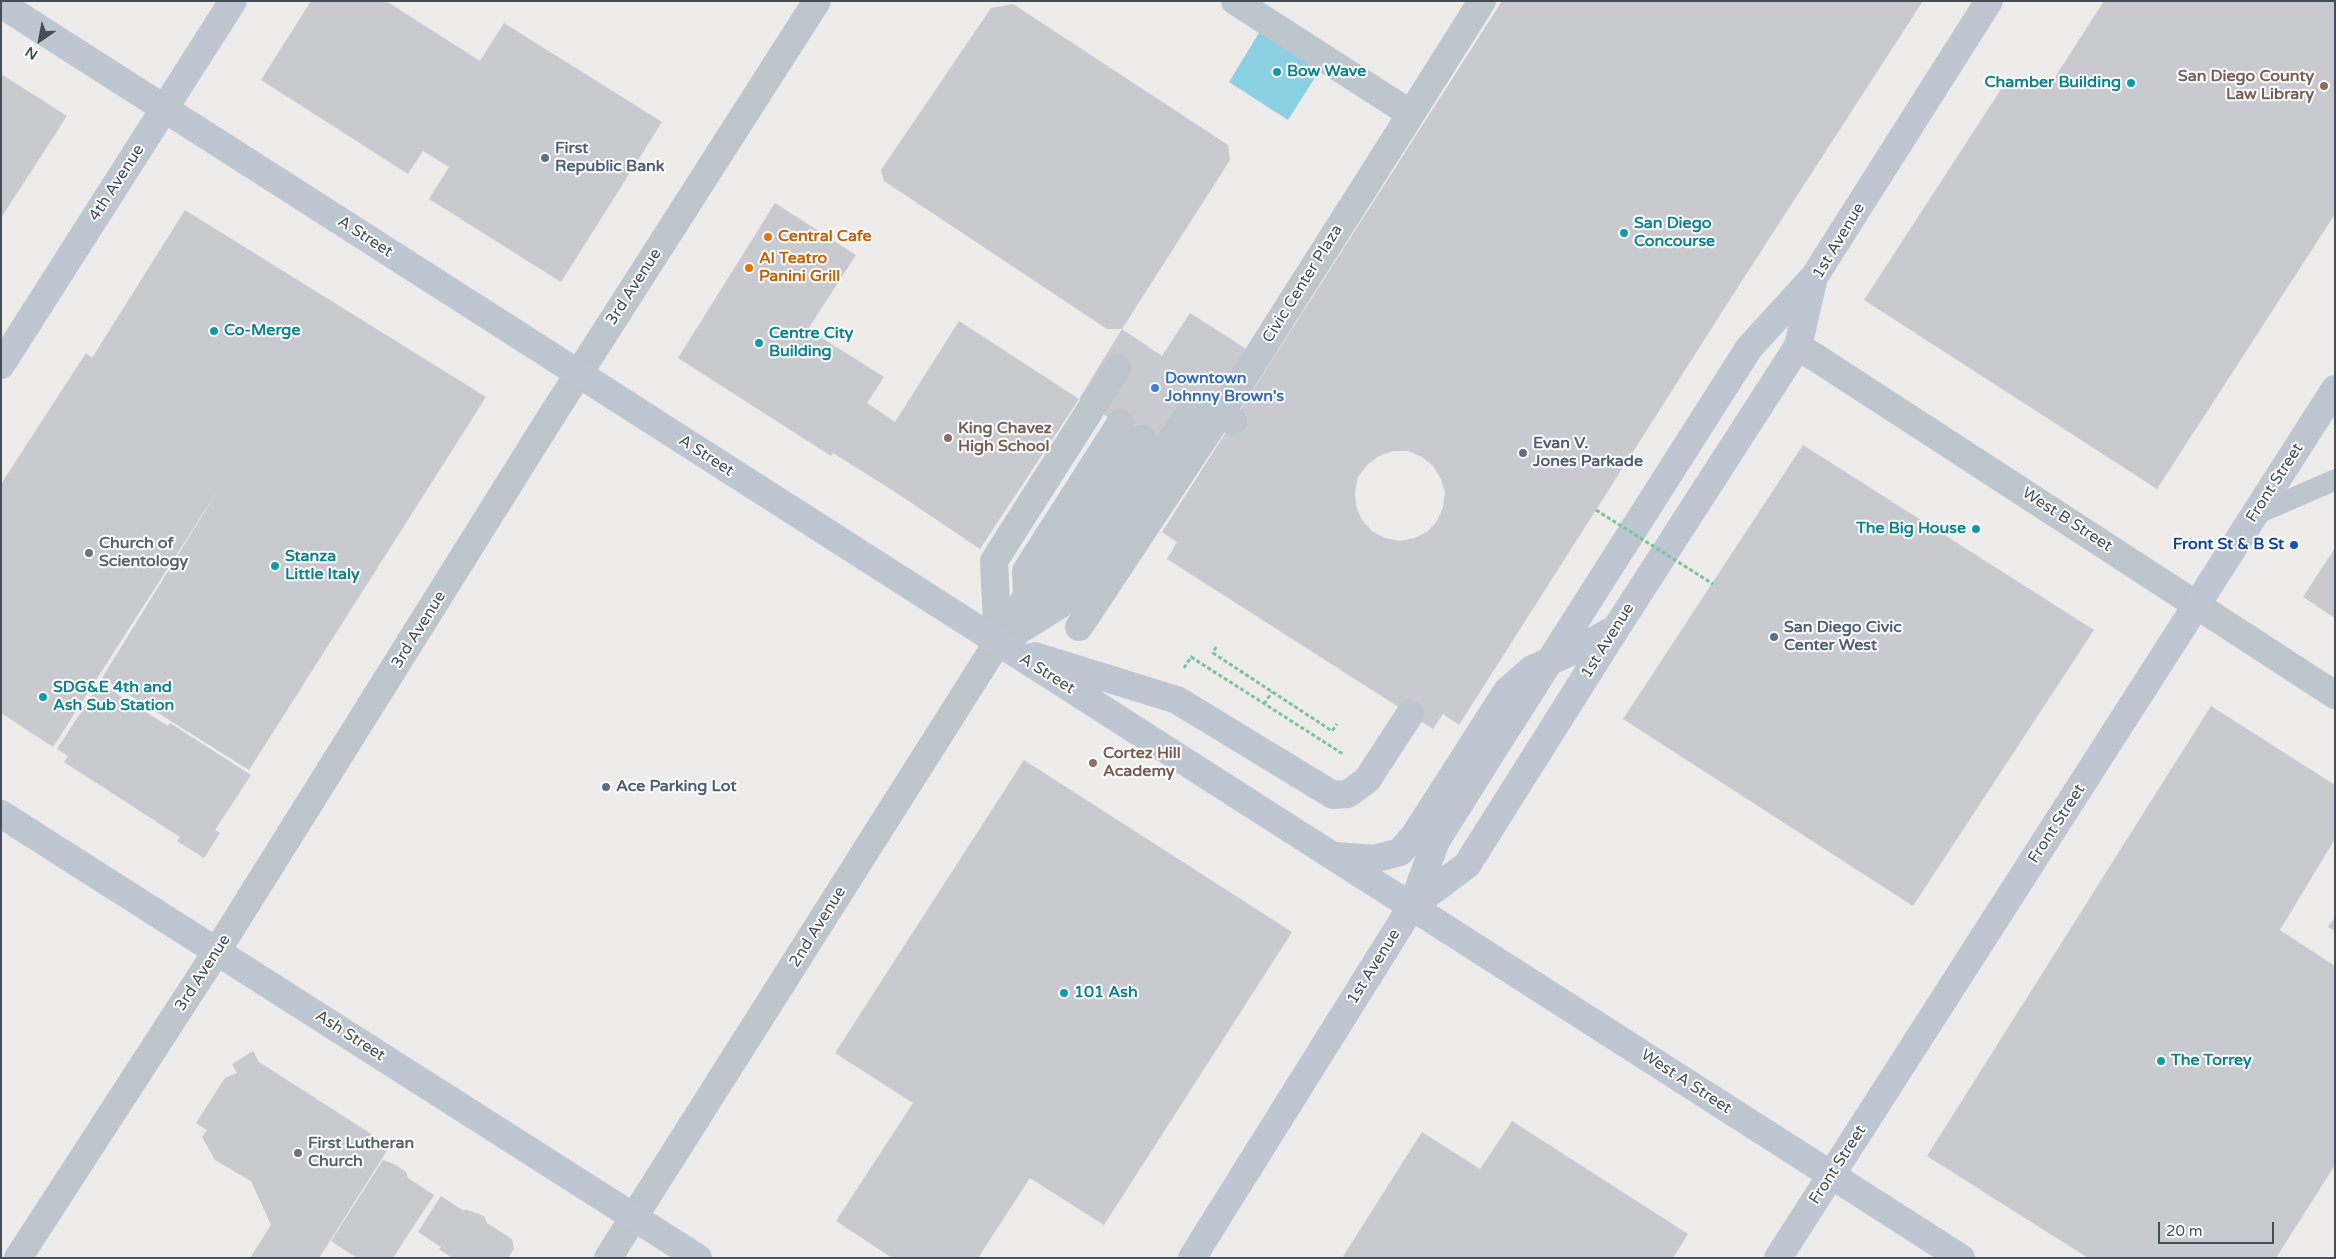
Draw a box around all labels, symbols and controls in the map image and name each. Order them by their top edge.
north arrow [15,15,65,65]
text: N [22,43,41,63]
place label: Bow Wave [1287,62,1366,82]
marker: Bow Wave [1271,66,1283,78]
place label: San Diego County Law Library [2178,67,2314,105]
place label: Chamber Building [1984,73,2121,93]
marker: Chamber Building [2125,77,2137,89]
marker: San Diego County Law Library [2318,80,2330,92]
place label: First Republic Bank [555,139,665,177]
street label: 4th Avenue [85,141,149,225]
marker: First Republic Bank [539,152,551,164]
street label: 1st Avenue [1809,200,1869,282]
street label: A Street [334,212,396,262]
place label: San Diego Concourse [1634,214,1715,252]
street label: Civic Center Plaza [1259,221,1347,347]
place label: Central Cafe [778,227,871,247]
marker: San Diego Concourse [1618,227,1630,239]
marker: Central Cafe [762,231,774,243]
street label: 3rd Avenue [602,245,666,329]
place label: Al Teatro Panini Grill [759,249,840,287]
marker: Al Teatro Panini Grill [743,262,755,274]
place label: Co-Merge [224,321,300,341]
place label: Centre City Building [769,324,853,362]
marker: Co-Merge [208,325,220,337]
marker: Centre City Building [753,337,765,349]
place label: Downtown Johnny Brown's [1165,369,1284,407]
marker: Downtown Johnny Brown's [1149,382,1161,394]
place label: King Chavez High School [958,419,1052,457]
street label: A Street [675,431,737,481]
marker: King Chavez High School [942,432,954,444]
place label: Evan V. Jones Parkade [1533,434,1643,472]
street label: Front Street [2242,440,2308,526]
marker: Evan V. Jones Parkade [1517,447,1529,459]
street label: West B Street [2018,484,2116,556]
place label: The Big House [1856,519,1966,539]
marker: The Big House [1970,523,1982,535]
place label: Church of Scientology [99,534,188,572]
place label: Front St & B St [2173,535,2284,555]
marker: Front St & B St [2288,539,2300,551]
marker: Church of Scientology [83,547,95,559]
place label: Stanza Little Italy [285,547,360,585]
marker: Stanza Little Italy [269,560,281,572]
street label: 3rd Avenue [388,588,450,672]
street label: 1st Avenue [1577,600,1639,682]
place label: San Diego Civic Center West [1784,618,1902,656]
marker: San Diego Civic Center West [1768,631,1780,643]
street label: A Street [1016,649,1078,699]
place label: SDG&E 4th and Ash Sub Station [53,678,174,716]
marker: SDG&E 4th and Ash Sub Station [37,691,49,703]
place label: Cortez Hill Academy [1103,744,1181,782]
marker: Cortez Hill Academy [1087,757,1099,769]
place label: Ace Parking Lot [616,777,737,797]
marker: Ace Parking Lot [600,781,612,793]
street label: Front Street [2024,781,2090,867]
street label: 2nd Avenue [786,883,850,971]
street label: 1st Avenue [1343,926,1405,1008]
street label: 3rd Avenue [171,931,235,1015]
place label: 101 Ash [1074,983,1138,1003]
marker: 101 Ash [1058,987,1070,999]
street label: Ash Street [312,1006,388,1066]
street label: West A Street [1637,1046,1735,1118]
place label: The Torrey [2171,1051,2252,1071]
marker: The Torrey [2155,1055,2167,1067]
street label: Front Street [1805,1122,1871,1208]
place label: First Lutheran Church [308,1134,414,1172]
marker: First Lutheran Church [292,1147,304,1159]
scale bar [2161,1212,2277,1244]
text: 20 m [2166,1222,2203,1240]

